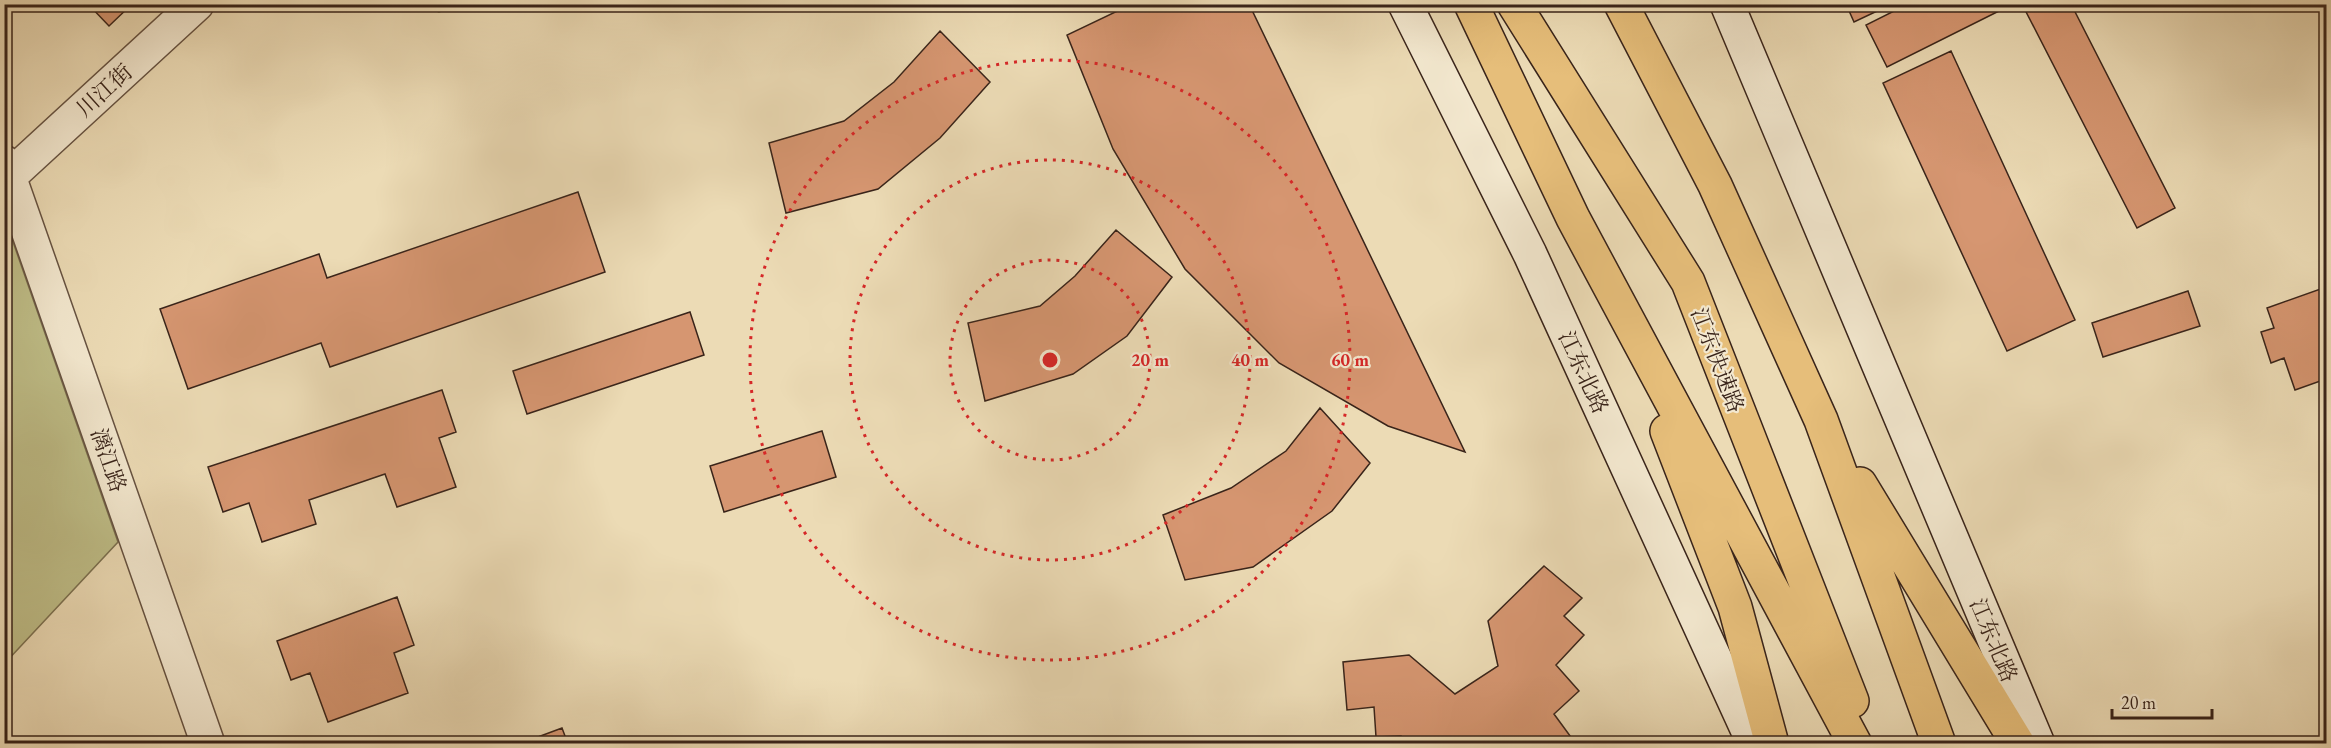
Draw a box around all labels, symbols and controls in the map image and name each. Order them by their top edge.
street label: 川江街 [70,58,139,123]
street label: 江东快速路 [1684,304,1751,417]
street label: 江东北路 [1552,326,1615,418]
text: 20 m [1131,348,1169,371]
text: 40 m [1231,348,1269,371]
text: 60 m [1331,348,1369,371]
centre of rings [1040,350,1060,370]
street label: 漓江路 [84,424,133,496]
street label: 江东北路 [1963,594,2024,686]
scale bar [2112,682,2212,720]
text: 20 m [2121,691,2156,714]

